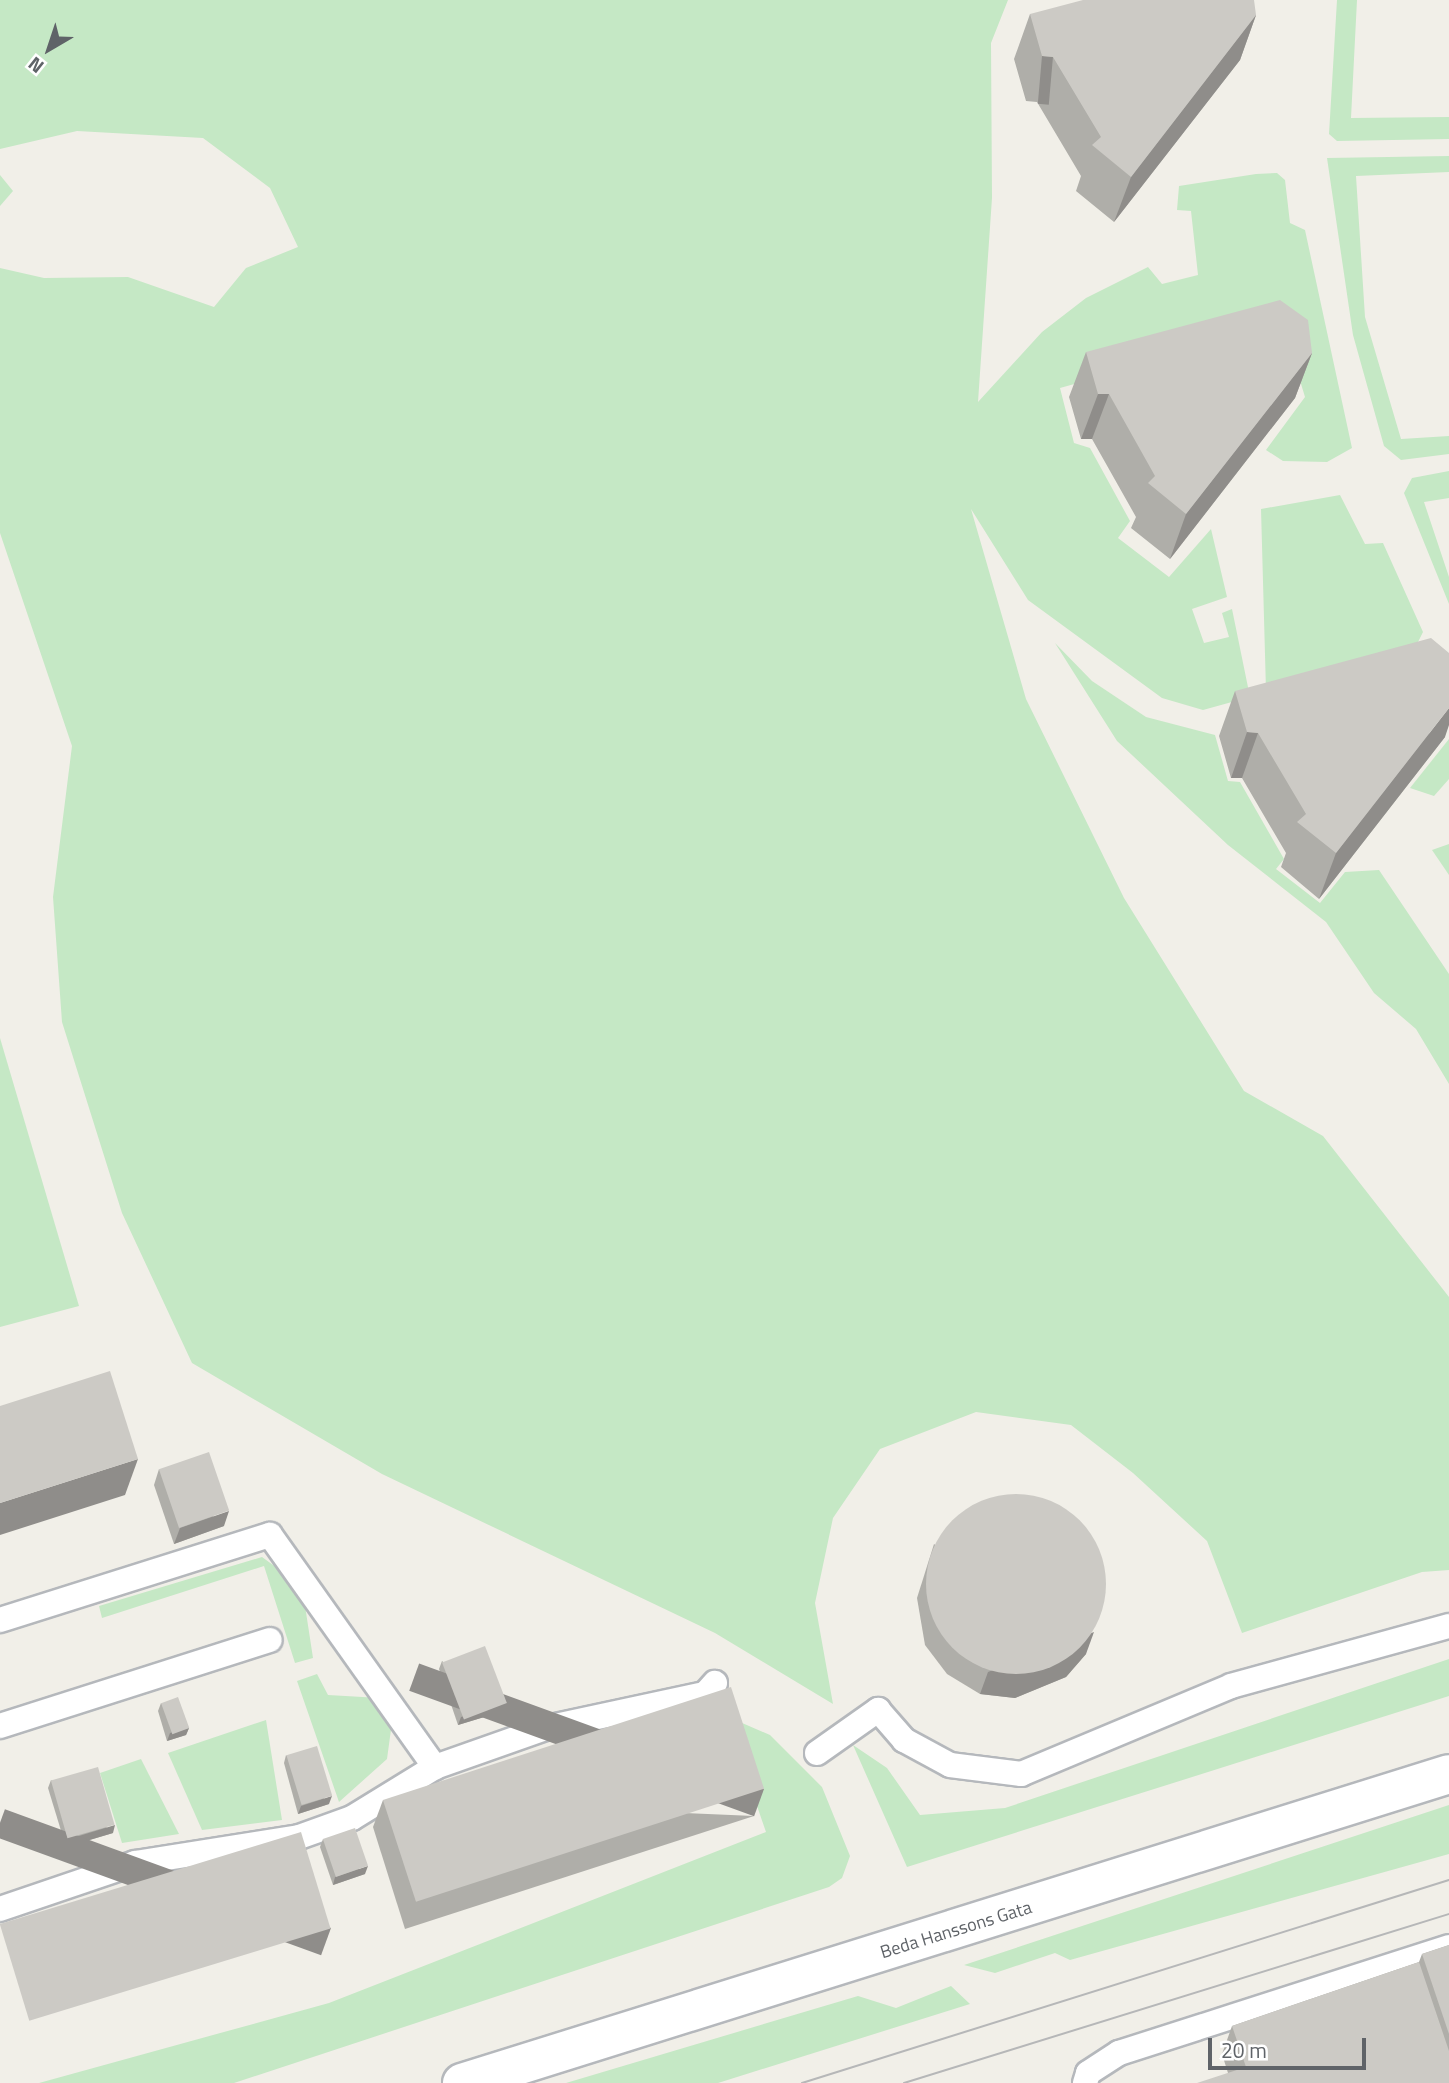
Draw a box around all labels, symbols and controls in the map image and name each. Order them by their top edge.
north arrow [14,14,84,84]
text: N [21,50,50,81]
street label: Beda Hanssons Gata [878,1897,1034,1963]
scale bar [1211,2024,1368,2068]
text: 20 m [1221,2034,1267,2066]

